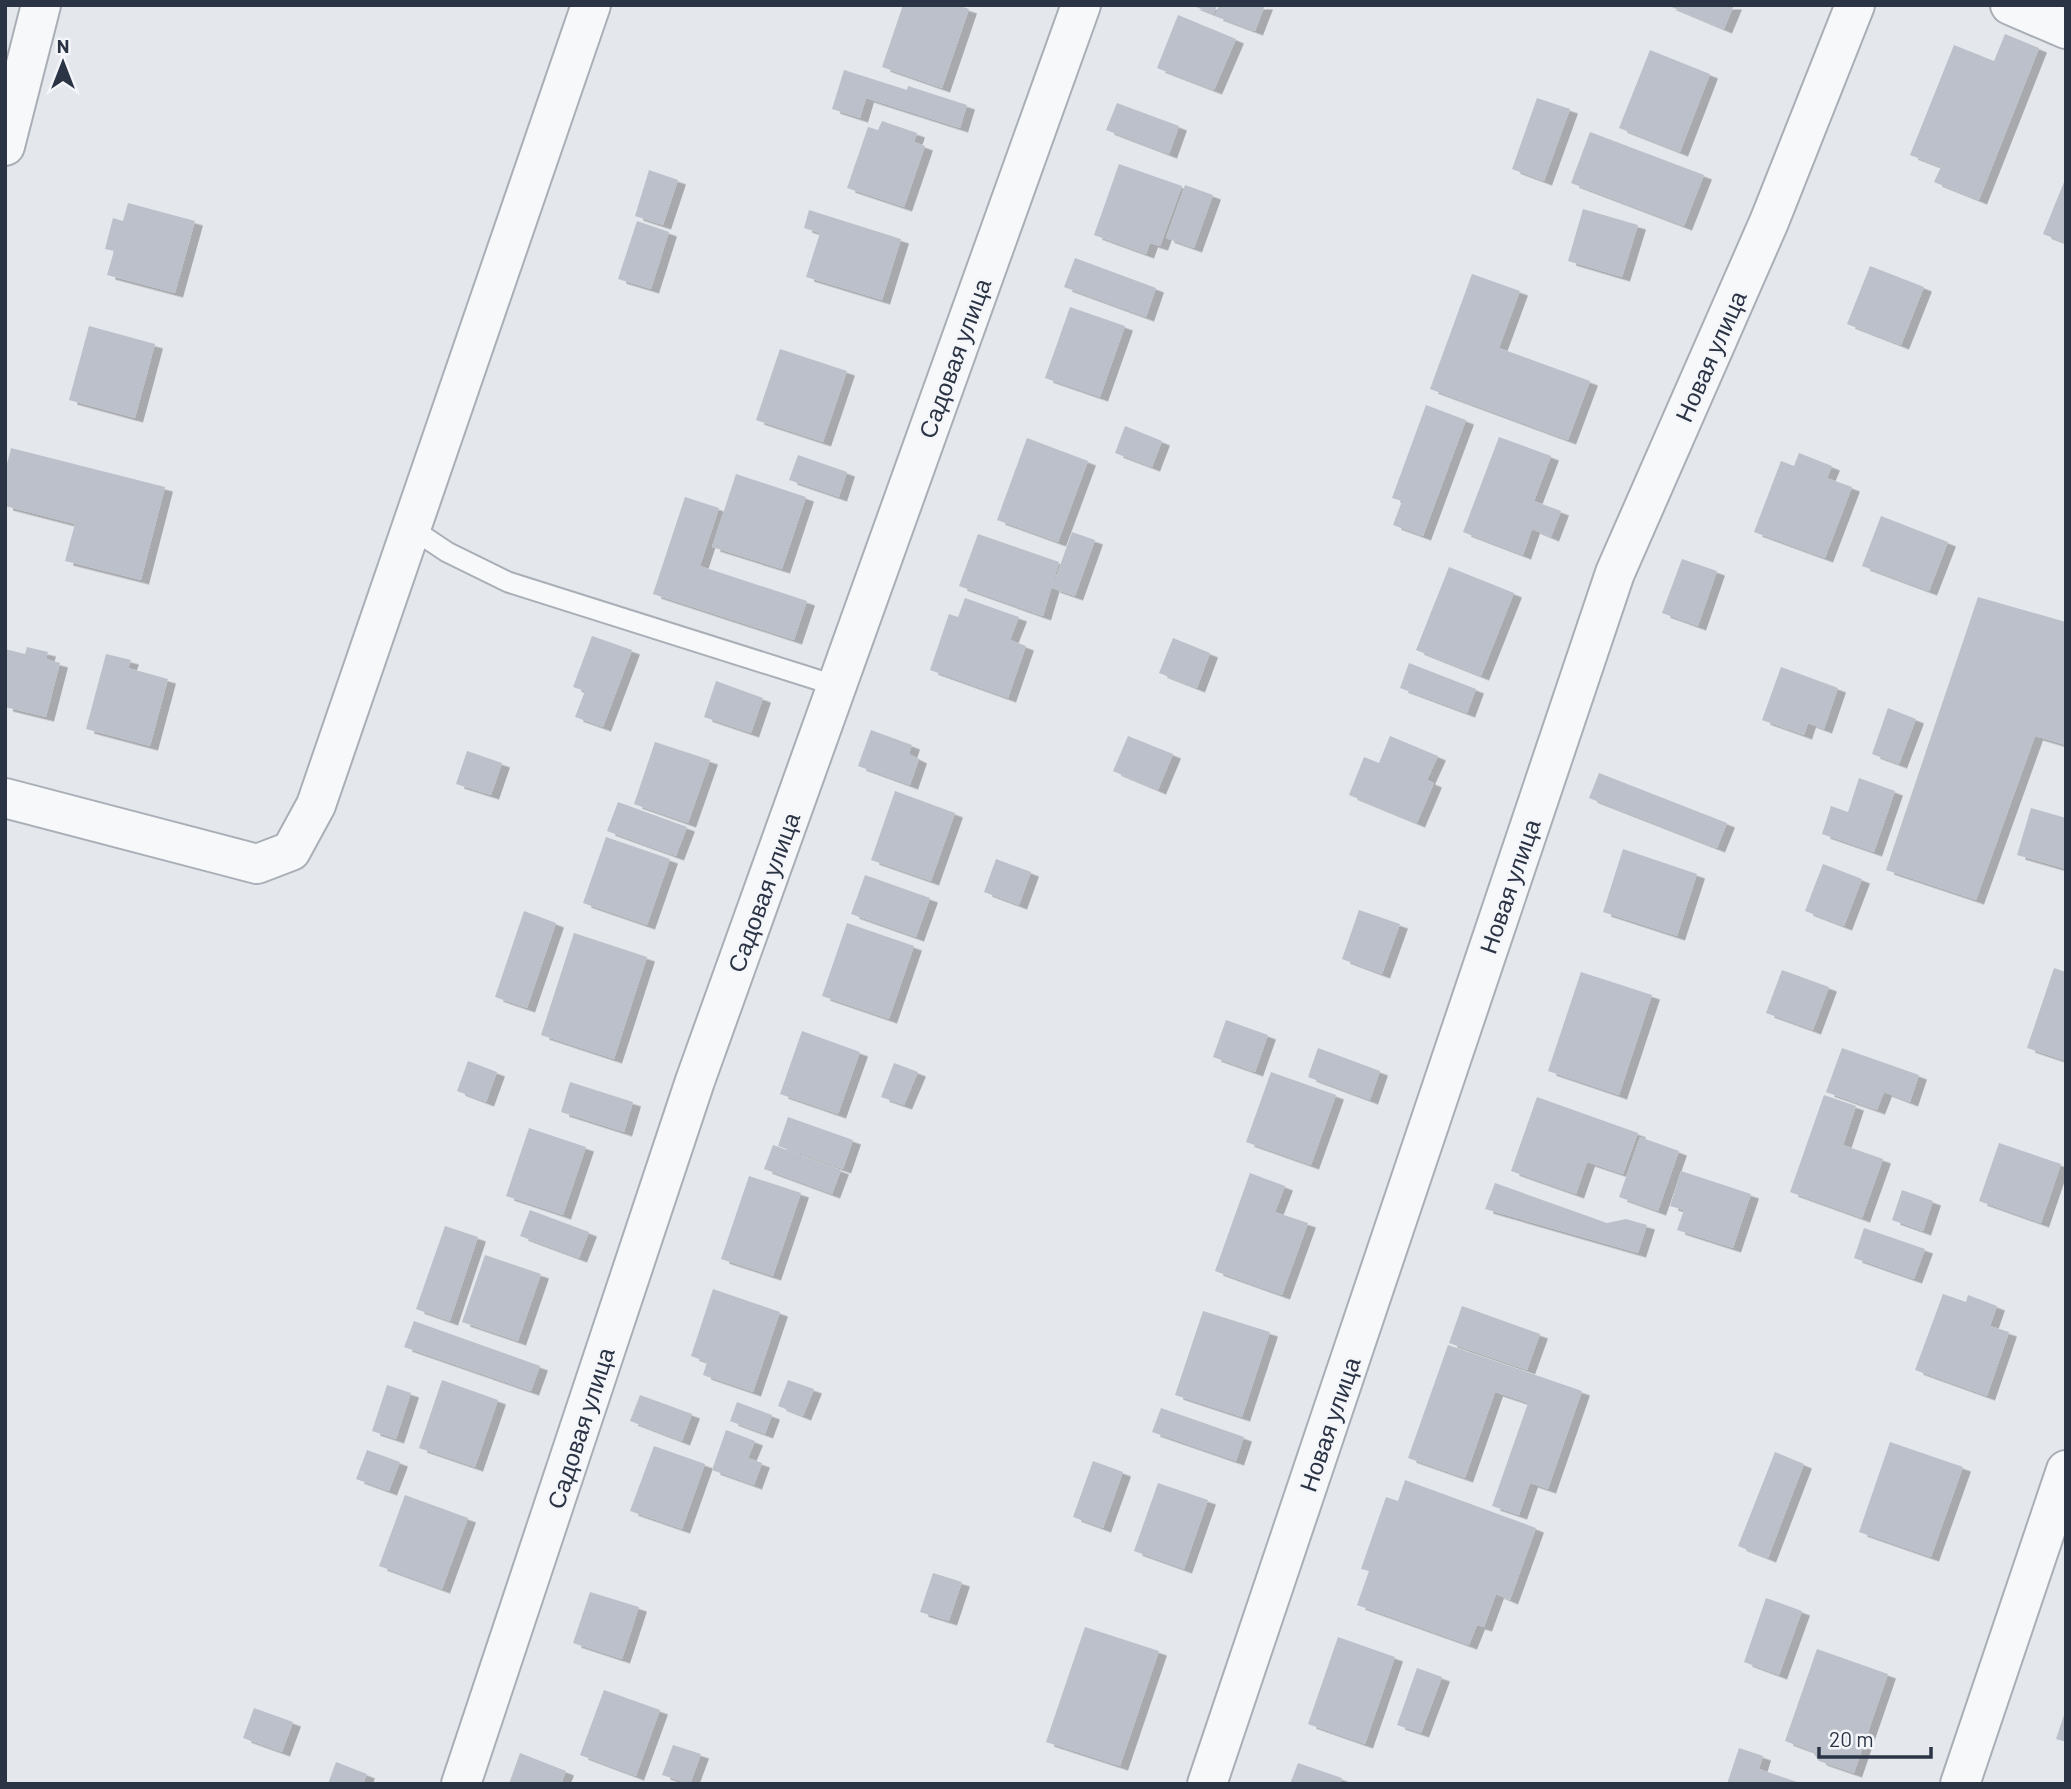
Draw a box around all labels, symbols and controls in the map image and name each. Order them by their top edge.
north arrow [28,28,98,98]
text: N [57,34,69,57]
street label: Садовая улица [912,274,997,442]
street label: Новая улица [1668,285,1752,426]
street label: Садовая улица [721,808,806,976]
street label: Новая улица [1472,814,1546,957]
street label: Садовая улица [540,1343,620,1512]
street label: Новая улица [1292,1352,1366,1495]
scale bar [1819,1716,1931,1760]
text: 20 m [1829,1726,1874,1751]

